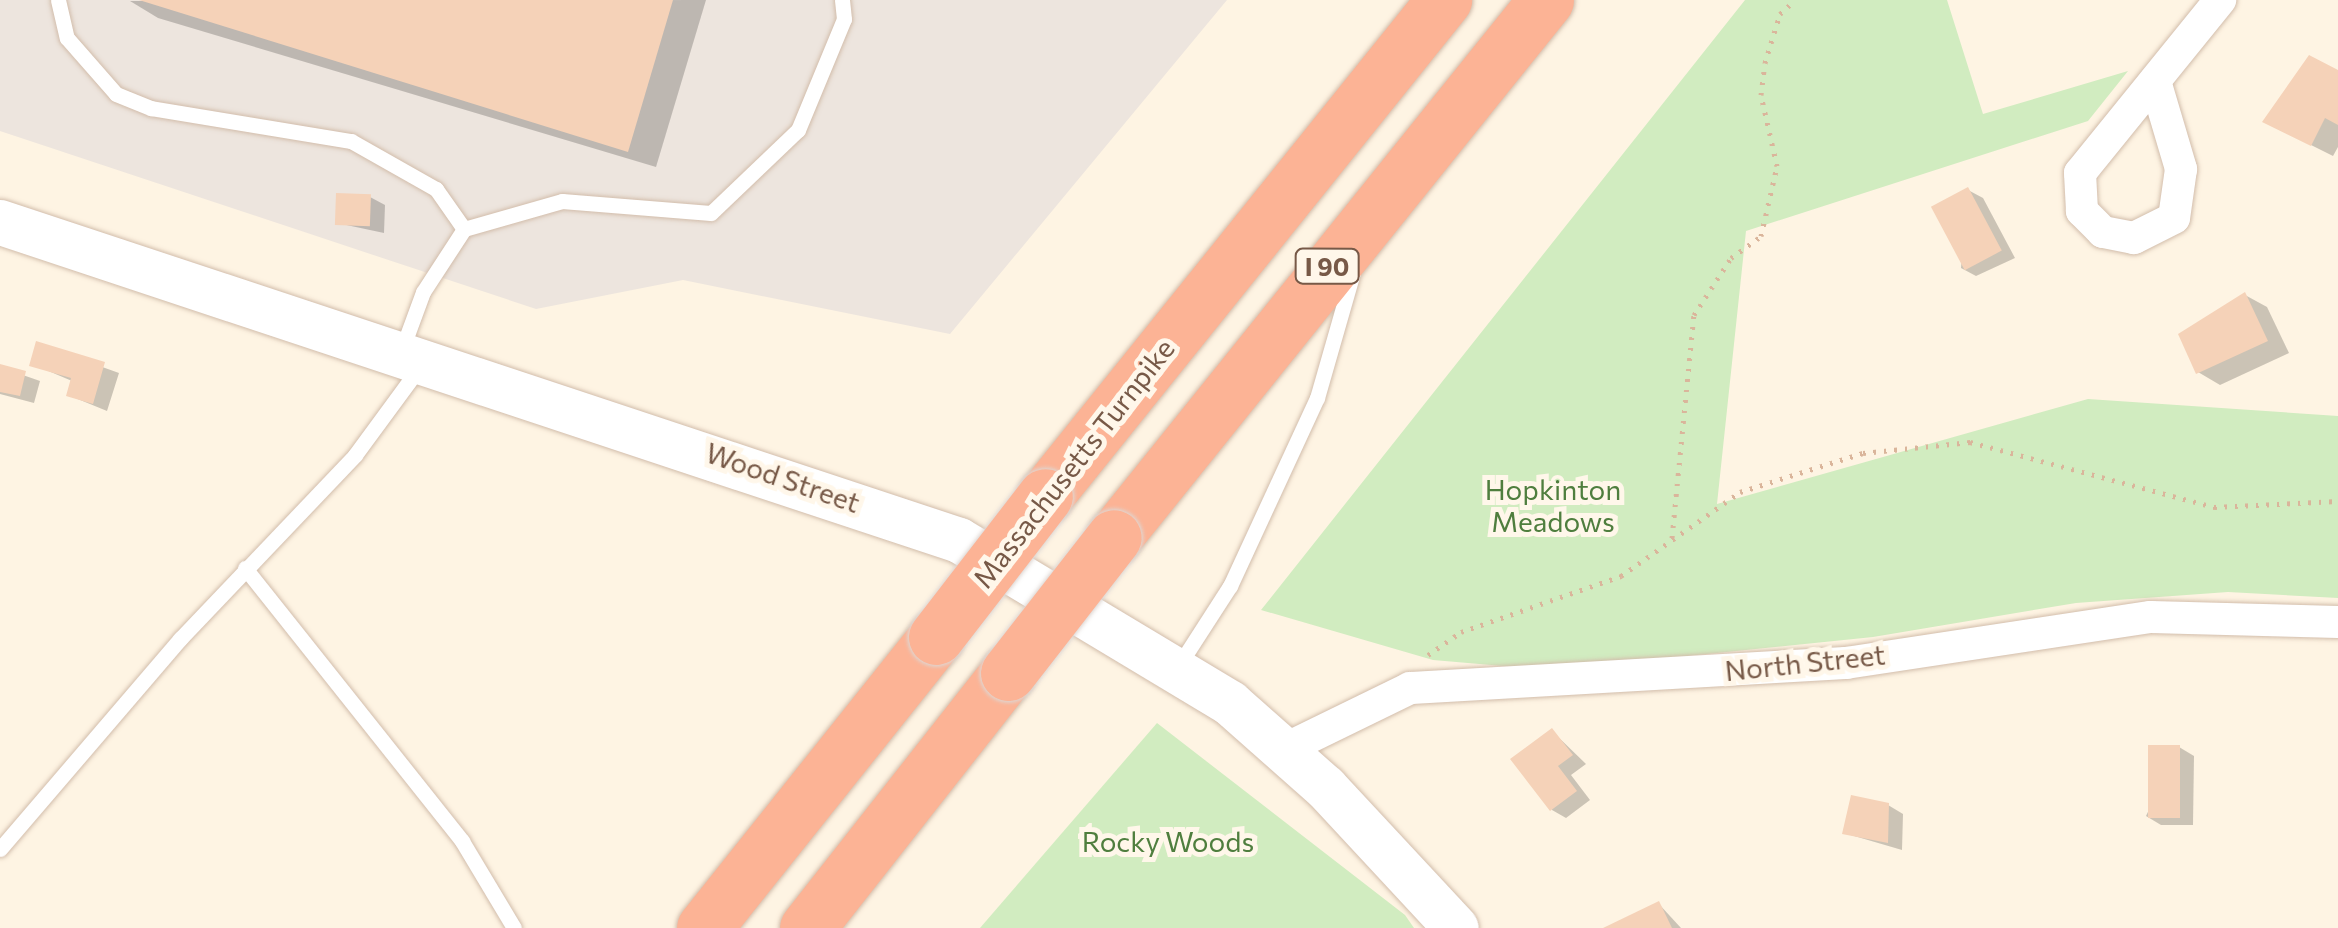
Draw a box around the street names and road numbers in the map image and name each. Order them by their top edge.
road number: I 90 [1294,246,1360,286]
street label: Massachusetts Turnpike [965,332,1181,594]
street label: Wood Street [702,435,864,519]
street label: North Street [1723,637,1887,687]

